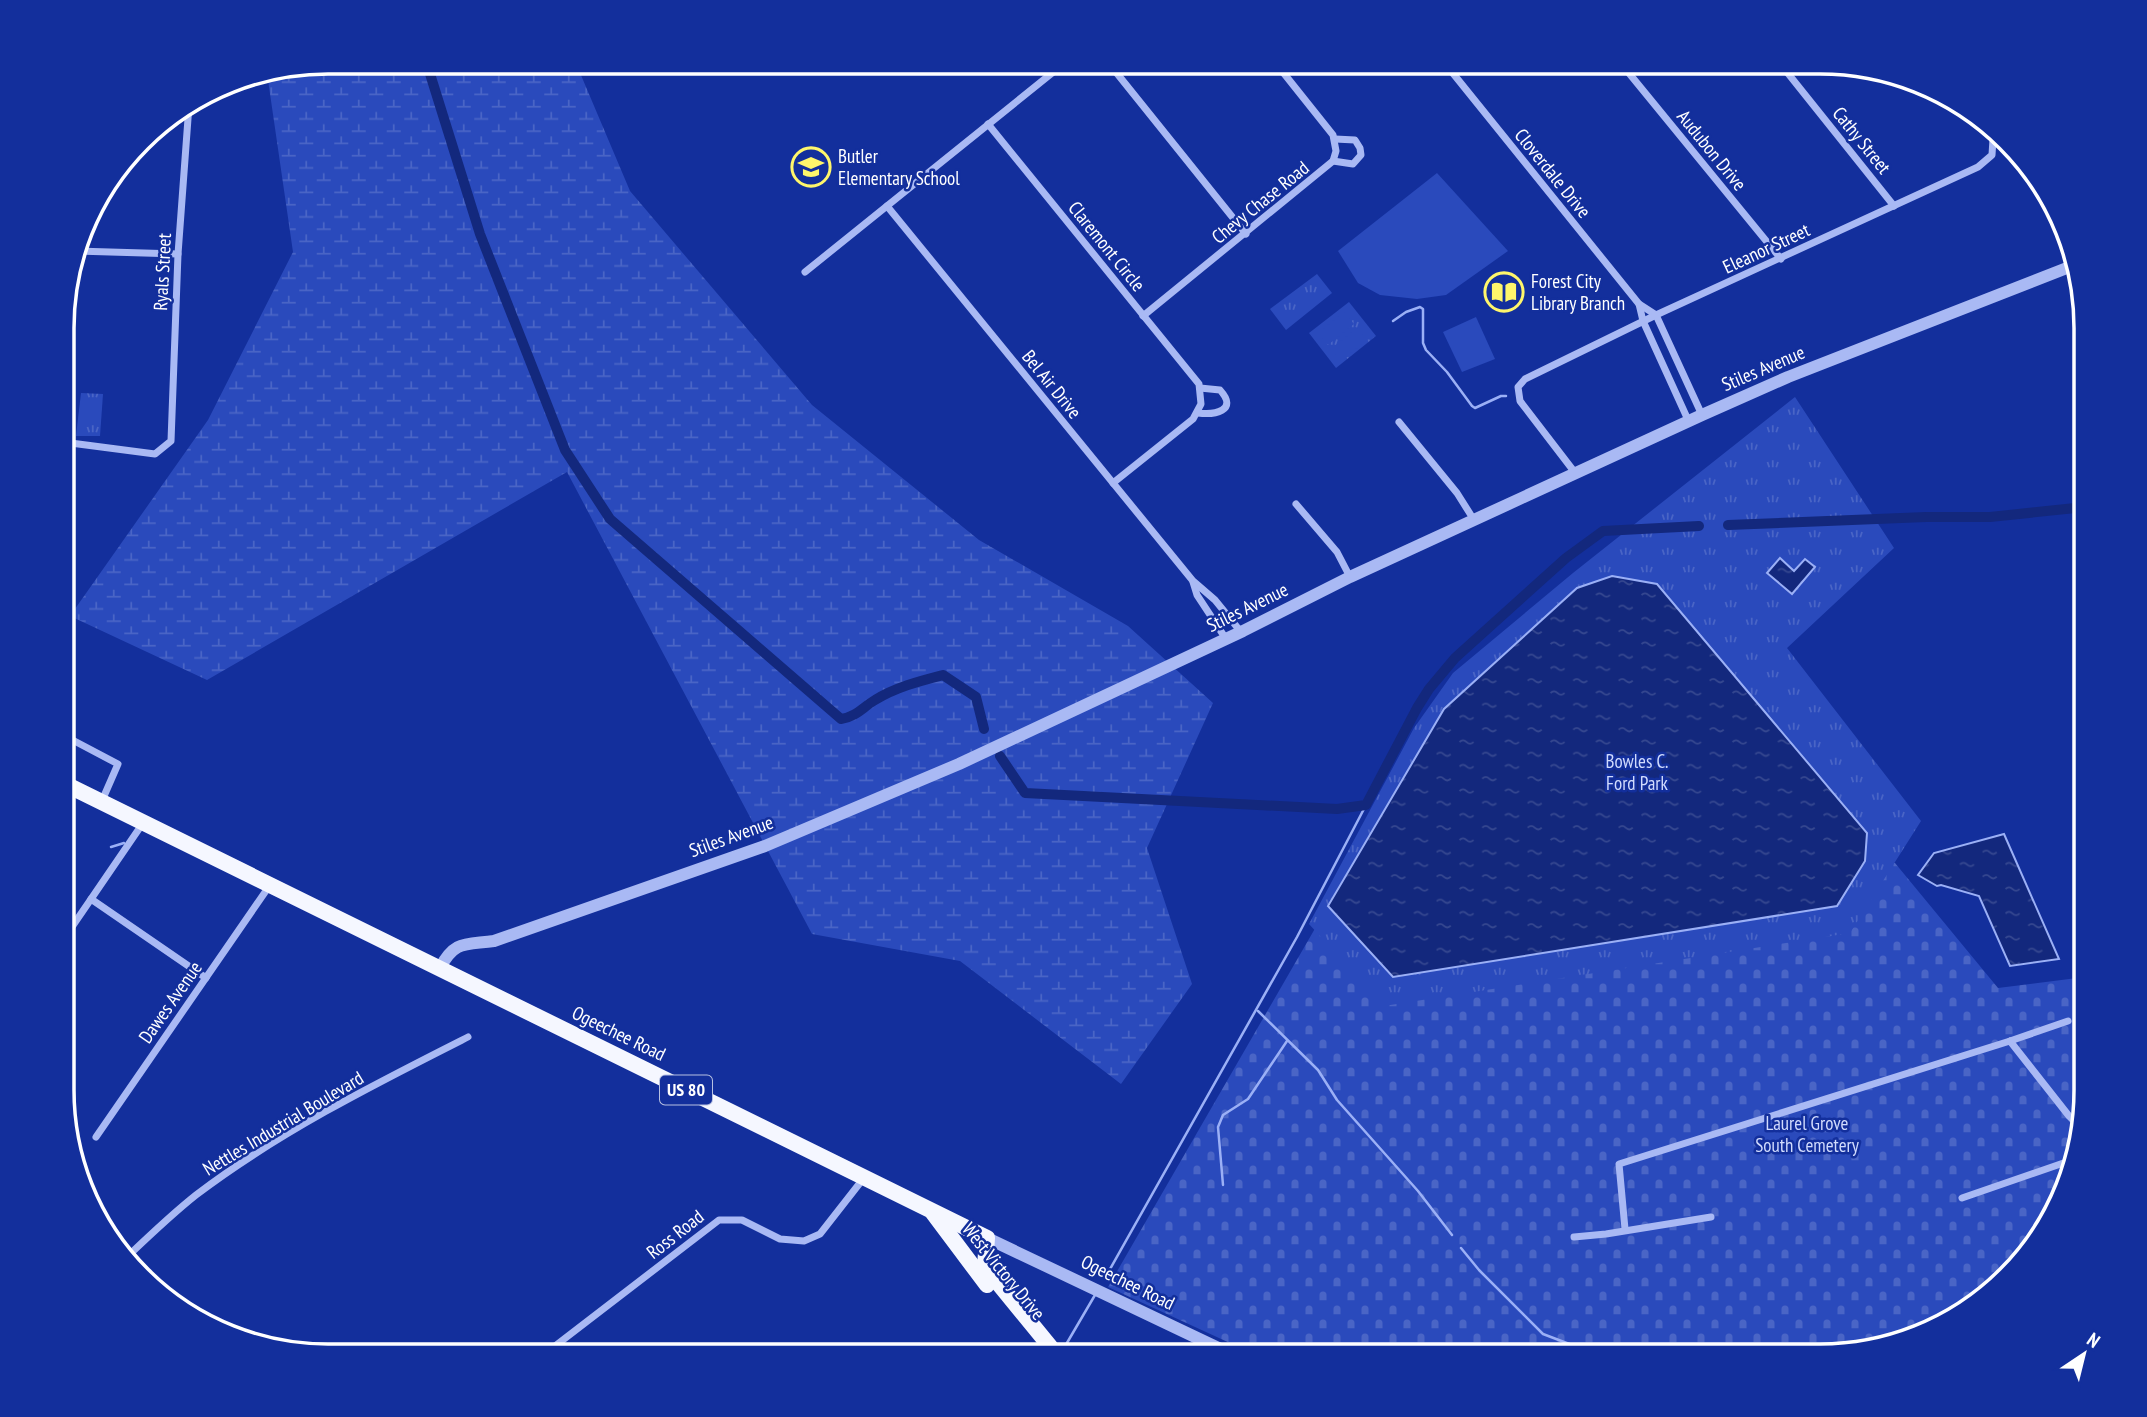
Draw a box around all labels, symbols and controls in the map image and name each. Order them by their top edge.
street label: Cathy Street [1828,102,1897,179]
street label: Audubon Drive [1672,105,1752,195]
street label: Cloverdale Drive [1510,123,1596,223]
place label: Butler Elementary School [838,144,960,190]
school or university icon: Butler Elementary School [790,146,832,188]
street label: Chevy Chase Road [1207,155,1313,249]
street label: Claremont Circle [1063,196,1151,296]
street label: Eleanor Street [1719,217,1814,279]
street label: Ryals Street [148,232,176,311]
place label: Forest City Library Branch [1531,269,1625,315]
library icon: Forest City Library Branch [1483,271,1525,313]
street label: Stiles Avenue [1718,340,1808,396]
street label: Bel Air Drive [1017,345,1087,423]
street label: Stiles Avenue [1202,577,1292,637]
park label: Bowles C. Ford Park [1605,749,1669,795]
street label: Stiles Avenue [686,810,776,862]
street label: Dawes Avenue [133,956,207,1048]
street label: Ogeechee Road [568,1000,670,1066]
street label: Nettles Industrial Boulevard [198,1066,368,1180]
road number: US 80 [660,1076,712,1105]
park label: Laurel Grove South Cemetery [1755,1111,1860,1157]
street label: Ross Road [642,1204,708,1264]
street label: West Victory Drive [957,1217,1051,1325]
street label: Ogeechee Road [1077,1249,1179,1315]
north arrow [2049,1319,2119,1389]
text: N [2083,1327,2105,1353]

